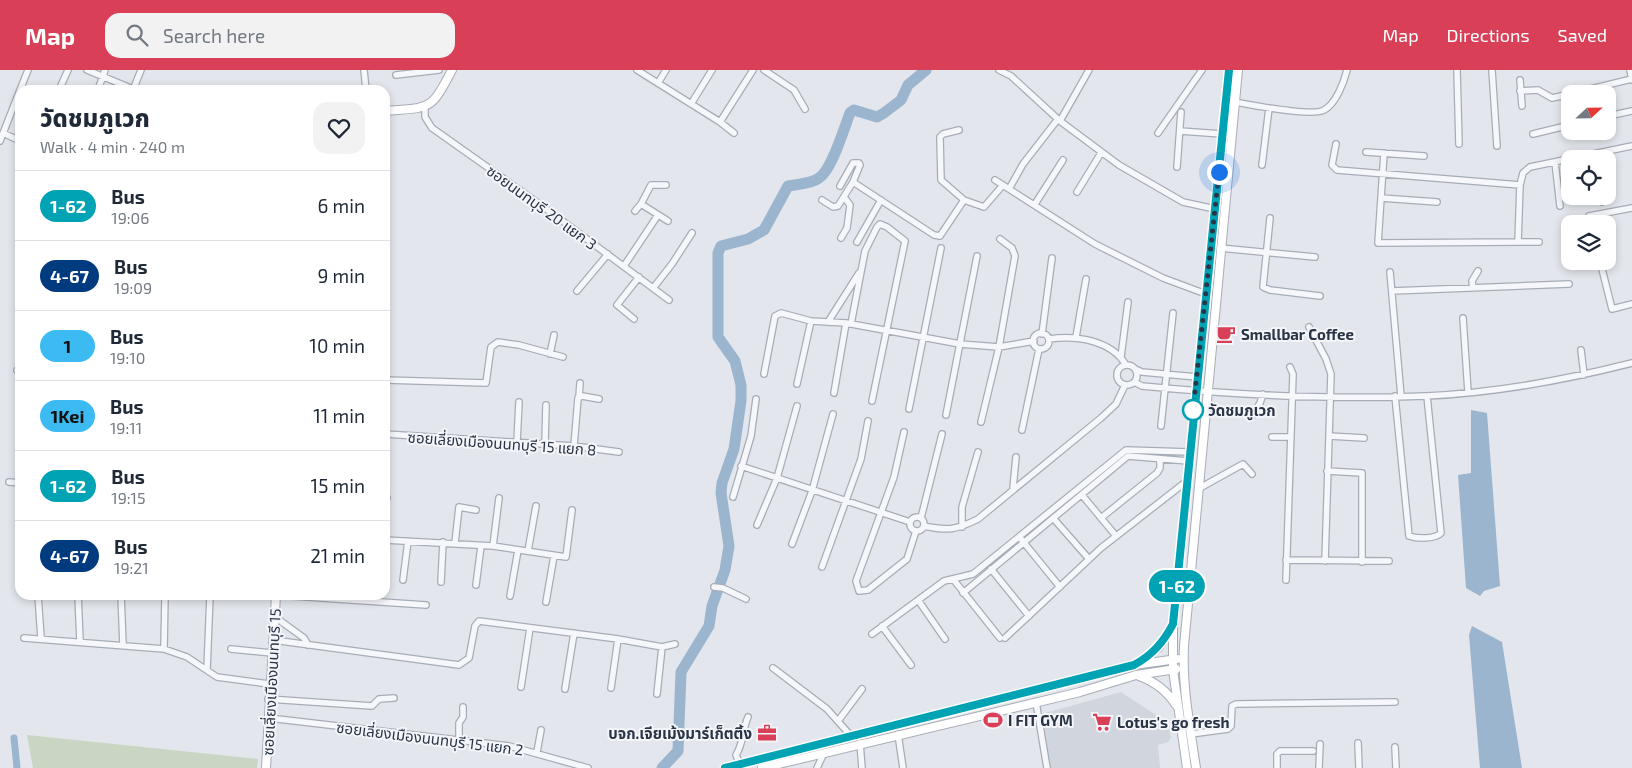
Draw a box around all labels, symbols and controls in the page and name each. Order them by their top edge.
search box [105,13,455,58]
text: Map [25,21,75,50]
icon: search [123,21,151,49]
text: Search here [163,24,265,47]
text: Map [1382,24,1419,46]
text: Directions [1447,24,1530,46]
text: Saved [1558,24,1607,46]
north arrow [1561,85,1616,140]
map controls [1561,85,1616,270]
button: heart [313,102,365,154]
text: วัดชมภูเวก [40,103,150,132]
text: Walk · 4 min · 240 m [40,137,185,156]
button: locate [1561,150,1616,205]
your location [1207,160,1232,185]
street label: ซอยนนทบุรี 20 แยก 3 [483,161,601,254]
text: Bus [111,185,145,208]
text: 6 min [317,194,365,217]
text: 1-62 [50,195,86,217]
text: 19:06 [111,208,149,227]
button: layers [1561,215,1616,270]
text: Bus [114,255,148,278]
text: 9 min [317,264,365,287]
text: 4-67 [50,265,89,287]
text: 19:09 [114,278,152,297]
cafe icon: Smallbar Coffee [1215,323,1237,345]
text: Bus [110,325,144,348]
place label: Smallbar Coffee [1241,325,1354,343]
text: 10 min [309,334,365,357]
text: 1 [64,335,71,357]
text: 19:10 [110,348,145,367]
text: Bus [110,395,144,418]
marker: วัดชมภูเวก [1182,399,1204,421]
place label: วัดชมภูเวก [1208,401,1276,421]
text: 11 min [313,404,365,427]
text: 1Kei [50,405,85,427]
text: 19:11 [110,418,142,437]
street label: ซอยเลี่ยงเมืองนนทบุรี 15 แยก 8 [407,426,597,460]
text: Bus [111,465,145,488]
text: 15 min [311,474,365,497]
text: 1-62 [50,475,86,497]
text: 19:15 [111,488,146,507]
text: Bus [114,535,148,558]
text: 21 min [310,544,365,567]
text: 4-67 [50,545,89,567]
text: 19:21 [114,558,149,577]
line badge: 1-62 [1142,570,1212,602]
text: 1-62 [1159,575,1195,597]
street label: ซอยเลี่ยงเมืองนนทบุรี 15 [257,608,285,756]
sports icon: I FIT GYM [982,709,1004,731]
place label: I FIT GYM [1008,711,1073,729]
supermarket icon: Lotus's go fresh [1091,711,1113,733]
place label: Lotus's go fresh [1117,713,1230,731]
street label: ซอยเลี่ยงเมืองนนทบุรี 15 แยก 2 [335,717,525,759]
office icon: บจก.เจียเม้งมาร์เก็ตติ้ง [756,722,778,744]
place label: บจก.เจียเม้งมาร์เก็ตติ้ง [608,724,752,742]

